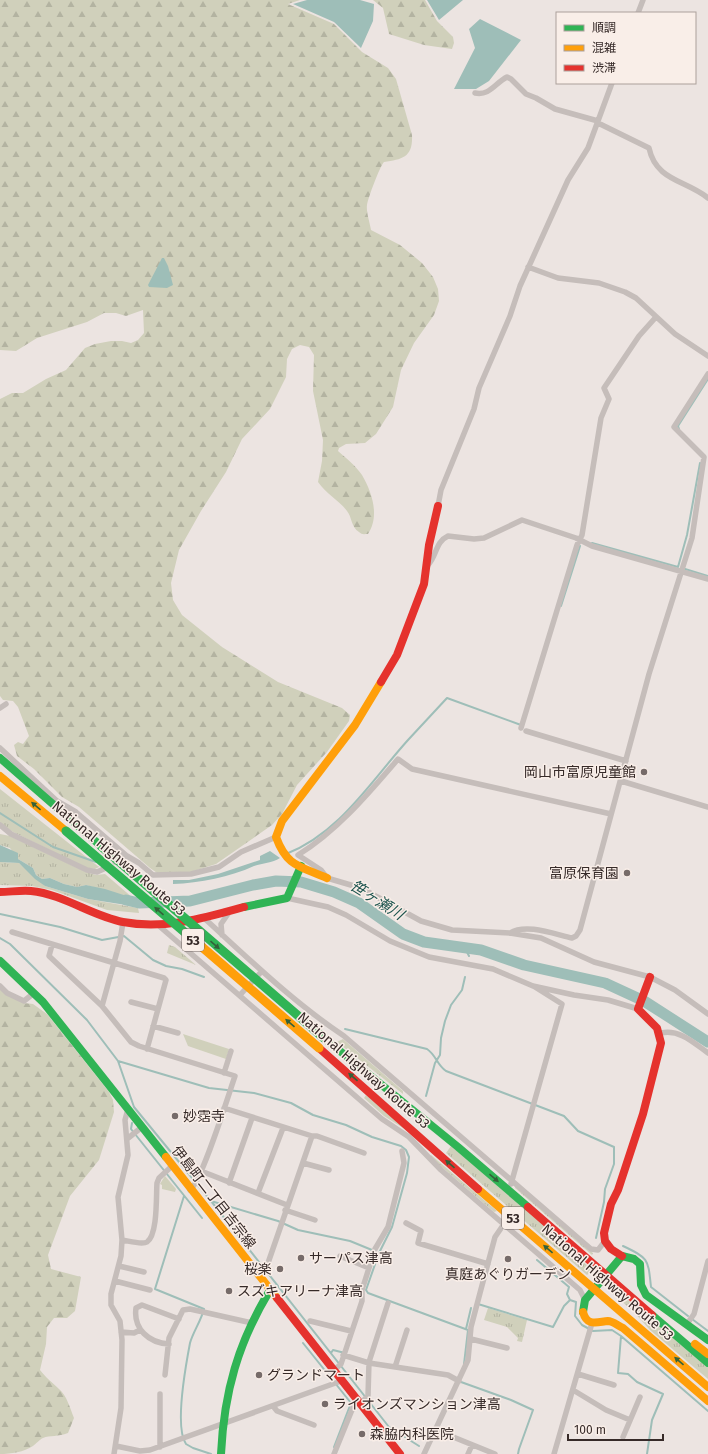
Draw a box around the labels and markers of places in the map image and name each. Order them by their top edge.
place label: 岡山市富原児童館 [524,764,636,781]
marker: 岡山市富原児童館 [639,767,649,777]
place label: 富原保育園 [549,865,619,882]
marker: 富原保育園 [622,868,632,878]
place label: 妙霑寺 [183,1108,225,1125]
marker: 妙霑寺 [170,1111,180,1121]
place label: サーパス津高 [309,1250,393,1267]
marker: サーパス津高 [296,1253,306,1263]
marker: 真庭あぐりガーデン [503,1254,513,1264]
place label: 桜楽 [244,1261,272,1278]
marker: 桜楽 [275,1264,285,1274]
place label: 真庭あぐりガーデン [445,1266,571,1283]
place label: スズキアリーナ津高 [237,1283,363,1300]
marker: スズキアリーナ津高 [224,1286,234,1296]
place label: グランドマート [267,1367,365,1384]
marker: グランドマート [254,1370,264,1380]
place label: ライオンズマンション津高 [333,1396,501,1413]
marker: ライオンズマンション津高 [320,1399,330,1409]
place label: 森脇内科医院 [370,1426,454,1443]
marker: 森脇内科医院 [357,1429,367,1439]

